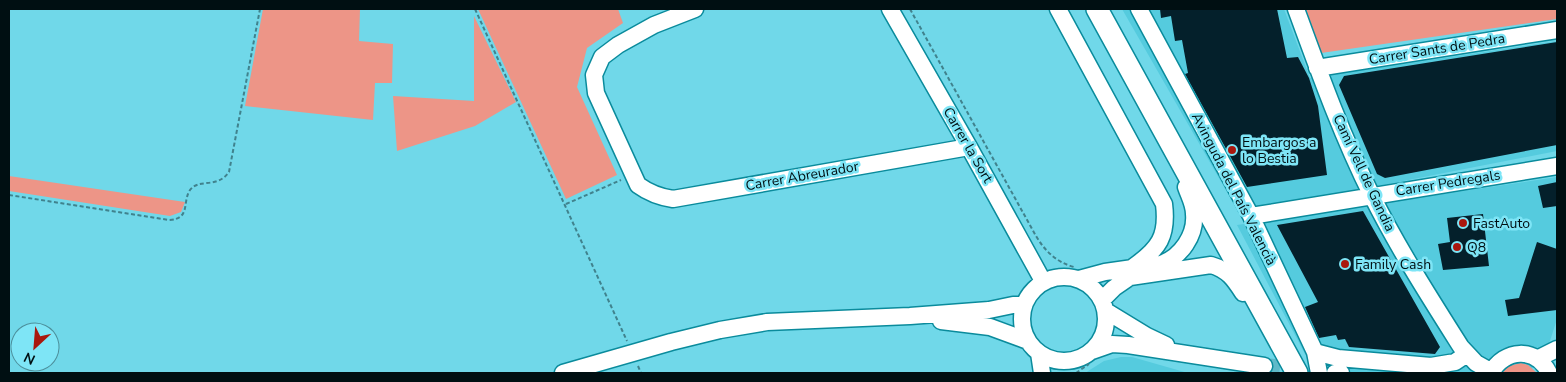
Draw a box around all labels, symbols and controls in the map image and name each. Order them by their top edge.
street label: Carrer Sants de Pedra [1368,29,1506,69]
street label: Carrer la Sort [939,104,997,186]
street label: Avinguda del País Valencià [1187,109,1281,269]
street label: Camí Vell de Gandia [1329,111,1399,235]
place label: Embargos a lo Bestia [1242,133,1316,168]
marker: Embargos a lo Bestia [1226,144,1238,156]
street label: Carrer Abreurador [744,157,860,195]
street label: Carrer Pedregals [1394,165,1502,201]
place label: FastAuto [1473,214,1530,233]
marker: FastAuto [1457,217,1469,229]
place label: Q8 [1467,238,1486,257]
marker: Q8 [1451,241,1463,253]
place label: Family Cash [1355,255,1431,274]
marker: Family Cash [1339,258,1351,270]
north arrow [10,322,60,372]
text: N [21,347,38,369]

